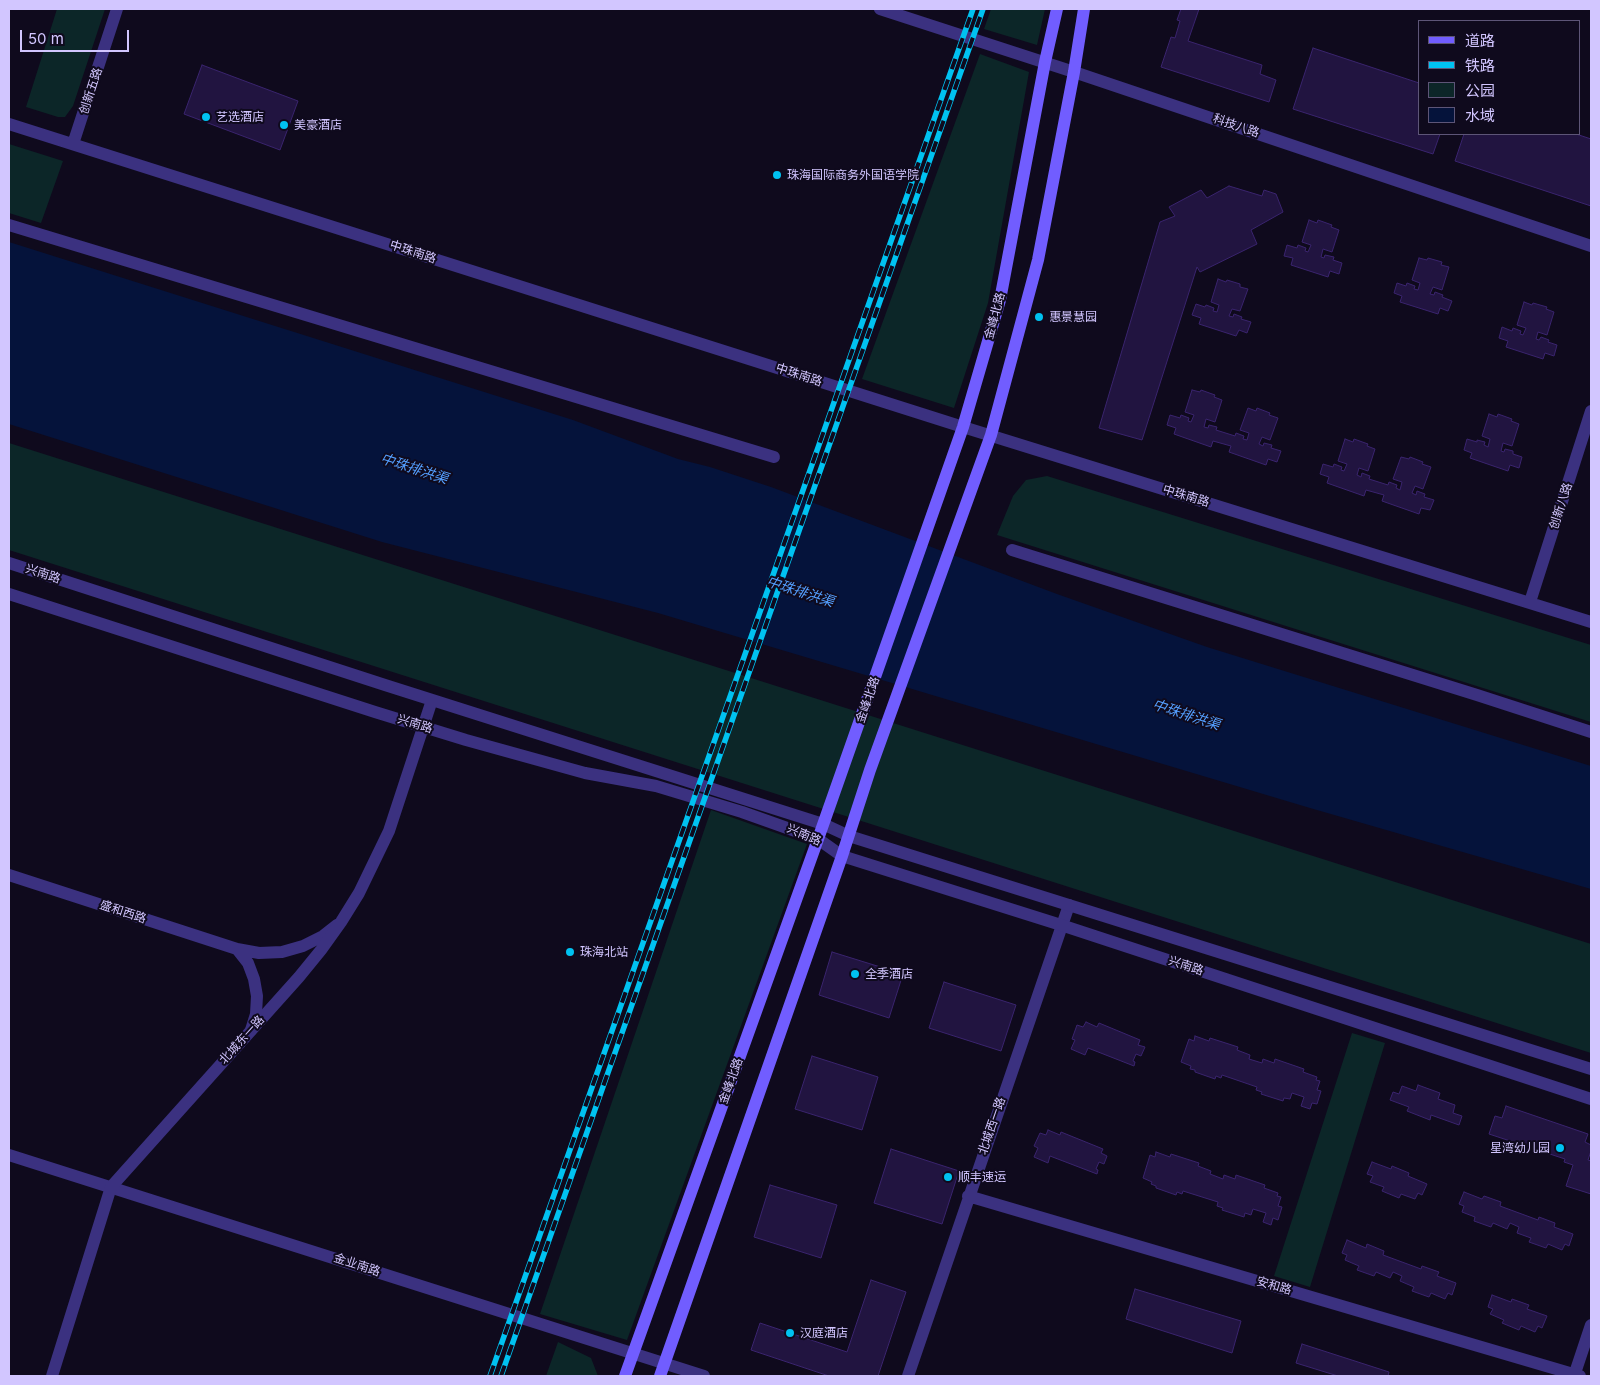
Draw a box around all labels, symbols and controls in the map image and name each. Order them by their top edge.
scale bar [22,20,131,52]
legend [1418,20,1580,135]
text: 50 m [28,29,64,48]
text: 道路 [1465,31,1495,50]
text: 铁路 [1465,56,1495,75]
street label: 创新五路 [77,66,105,116]
text: 公园 [1465,81,1495,100]
text: 水域 [1465,106,1495,125]
place label: 艺选酒店 [216,110,264,124]
marker: 艺选酒店 [200,111,212,123]
street label: 科技八路 [1211,111,1261,141]
place label: 美豪酒店 [294,118,342,132]
marker: 美豪酒店 [278,119,290,131]
place label: 珠海国际商务外国语学院 [787,168,919,182]
marker: 珠海国际商务外国语学院 [771,169,783,181]
street label: 中珠南路 [388,238,438,266]
street label: 金峰北路 [982,291,1008,341]
place label: 惠景慧园 [1049,310,1097,324]
marker: 惠景慧园 [1033,311,1045,323]
street label: 中珠南路 [774,361,824,389]
water label: 中珠排洪渠 [378,450,450,488]
street label: 创新八路 [1547,481,1575,531]
street label: 中珠南路 [1161,482,1211,510]
street label: 兴南路 [24,562,62,586]
water label: 中珠排洪渠 [764,573,836,611]
street label: 金峰北路 [853,675,883,725]
water label: 中珠排洪渠 [1150,696,1222,734]
street label: 兴南路 [396,712,434,736]
street label: 兴南路 [785,821,823,849]
street label: 盛和西路 [98,898,148,926]
place label: 珠海北站 [580,945,628,959]
marker: 珠海北站 [564,946,576,958]
street label: 兴南路 [1167,954,1205,978]
place label: 全季酒店 [865,967,913,981]
marker: 全季酒店 [849,968,861,980]
street label: 北城东一路 [217,1013,267,1067]
street label: 金峰北路 [716,1056,746,1106]
street label: 北城西一路 [975,1095,1009,1157]
place label: 星湾幼儿园 [1490,1141,1550,1155]
marker: 星湾幼儿园 [1554,1142,1566,1154]
place label: 顺丰速运 [958,1170,1006,1184]
marker: 顺丰速运 [942,1171,954,1183]
street label: 金业南路 [332,1251,382,1279]
street label: 安和路 [1255,1274,1293,1298]
place label: 汉庭酒店 [800,1326,848,1340]
marker: 汉庭酒店 [784,1327,796,1339]

